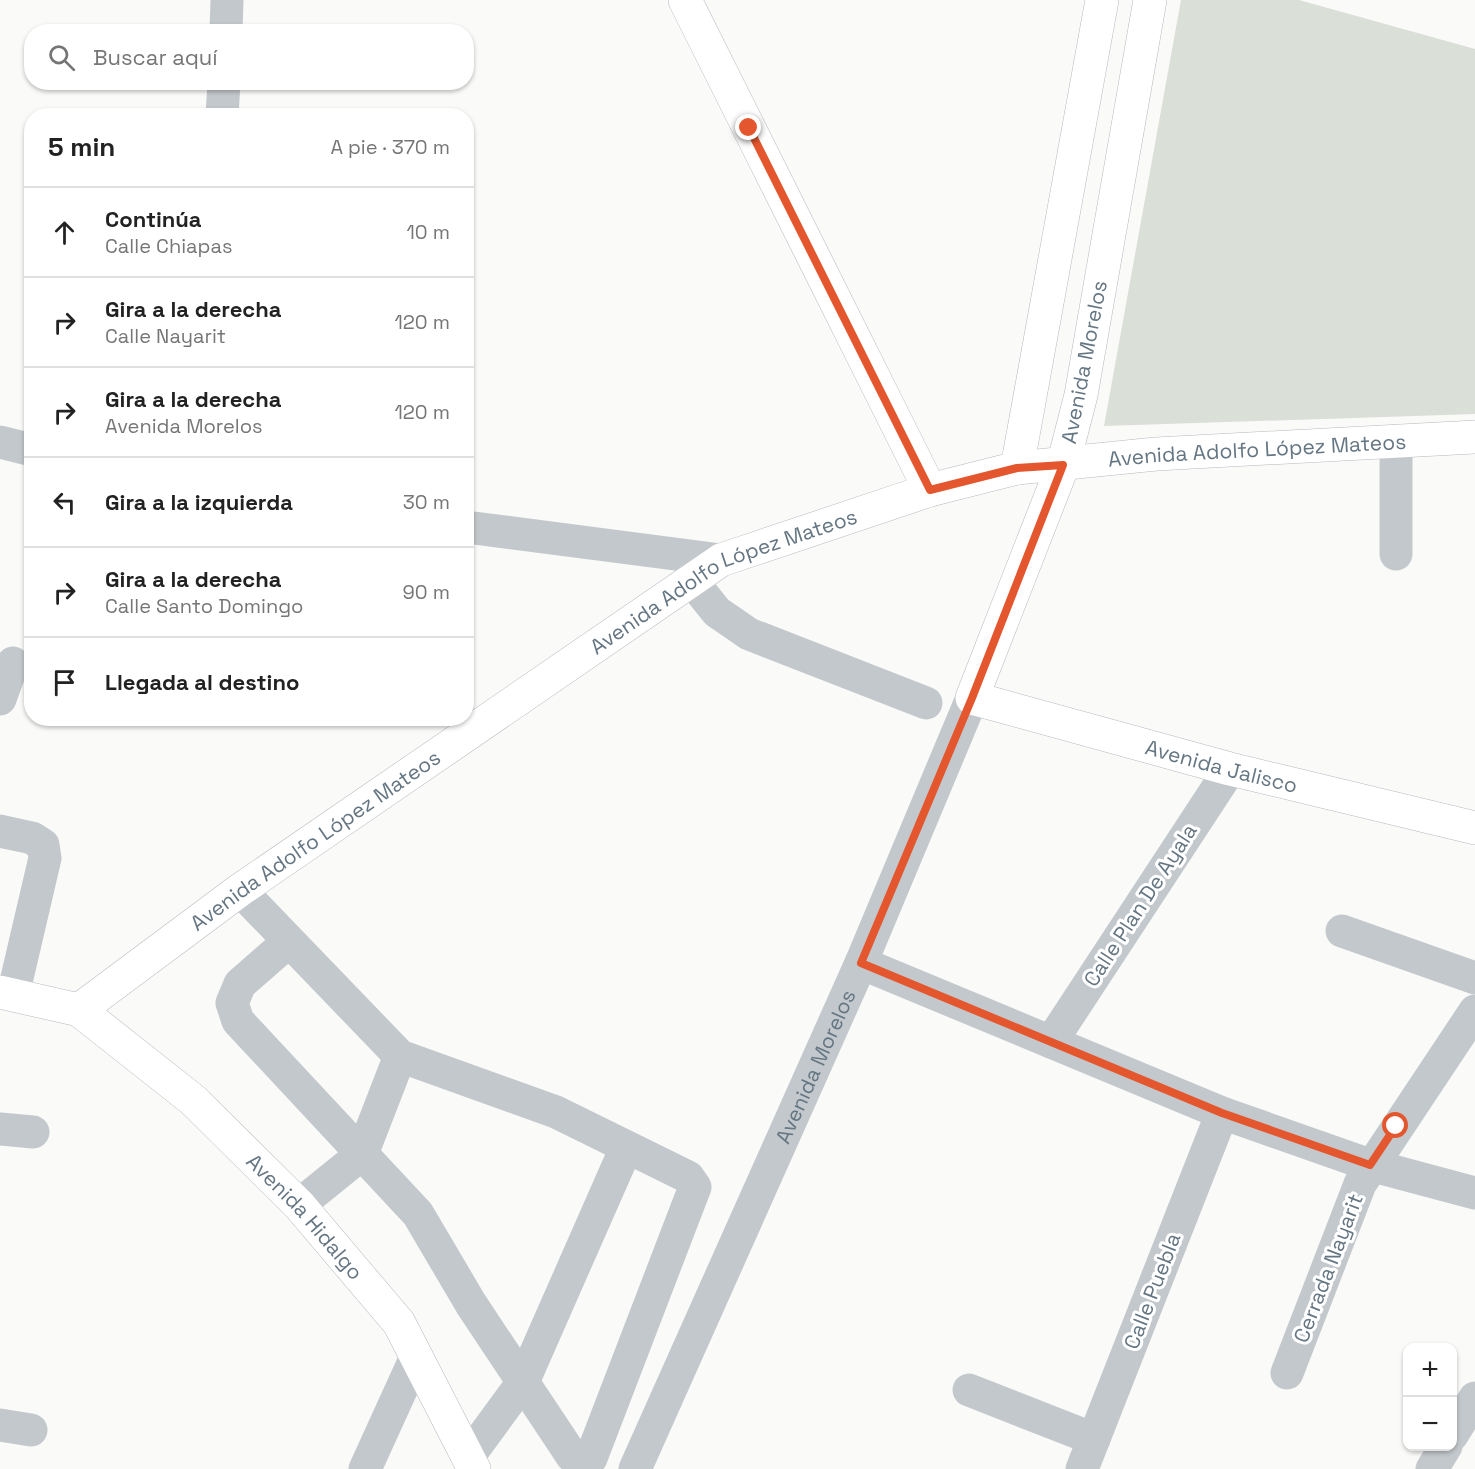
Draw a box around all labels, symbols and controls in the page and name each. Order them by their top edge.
search box [24,24,474,90]
icon: search [45,41,78,74]
text: Buscar aquí [93,43,218,71]
route end [735,114,761,140]
text: 5 min [48,130,115,164]
text: A pie · 370 m [331,134,450,160]
text: Continúa [105,205,201,233]
icon: ahead [48,216,81,249]
text: 10 m [406,219,450,245]
text: Calle Chiapas [105,233,232,259]
street label: Avenida Morelos [1055,278,1113,446]
text: Gira a la derecha [105,295,282,323]
icon: right [48,306,81,339]
text: 120 m [394,309,450,335]
text: Calle Nayarit [105,323,226,349]
text: Gira a la derecha [105,385,282,413]
icon: right [48,396,81,429]
text: 120 m [394,399,450,425]
text: Avenida Morelos [105,413,263,439]
street label: Avenida Adolfo López Mateos [1107,427,1407,472]
icon: left [48,486,81,519]
text: Gira a la izquierda [105,488,293,516]
text: 30 m [403,489,450,515]
street label: Avenida Adolfo López Mateos [584,502,860,660]
text: Gira a la derecha [105,565,282,593]
icon: right [48,576,81,609]
text: 90 m [403,579,450,605]
text: Calle Santo Domingo [105,593,303,619]
icon: arrive [48,666,81,699]
text: Llegada al destino [105,668,299,696]
street label: Avenida Jalisco [1142,733,1300,798]
street label: Avenida Adolfo López Mateos [184,743,445,936]
street label: Calle Plan De Ayala [1077,819,1203,991]
street label: Avenida Morelos [769,985,861,1147]
route start [1382,1112,1408,1138]
street label: Avenida Hidalgo [241,1147,370,1285]
street label: Cerrada Nayarit [1287,1190,1369,1346]
street label: Calle Puebla [1117,1229,1187,1353]
map controls [1403,1343,1457,1451]
button: + [1403,1343,1457,1397]
button: − [1403,1397,1457,1451]

